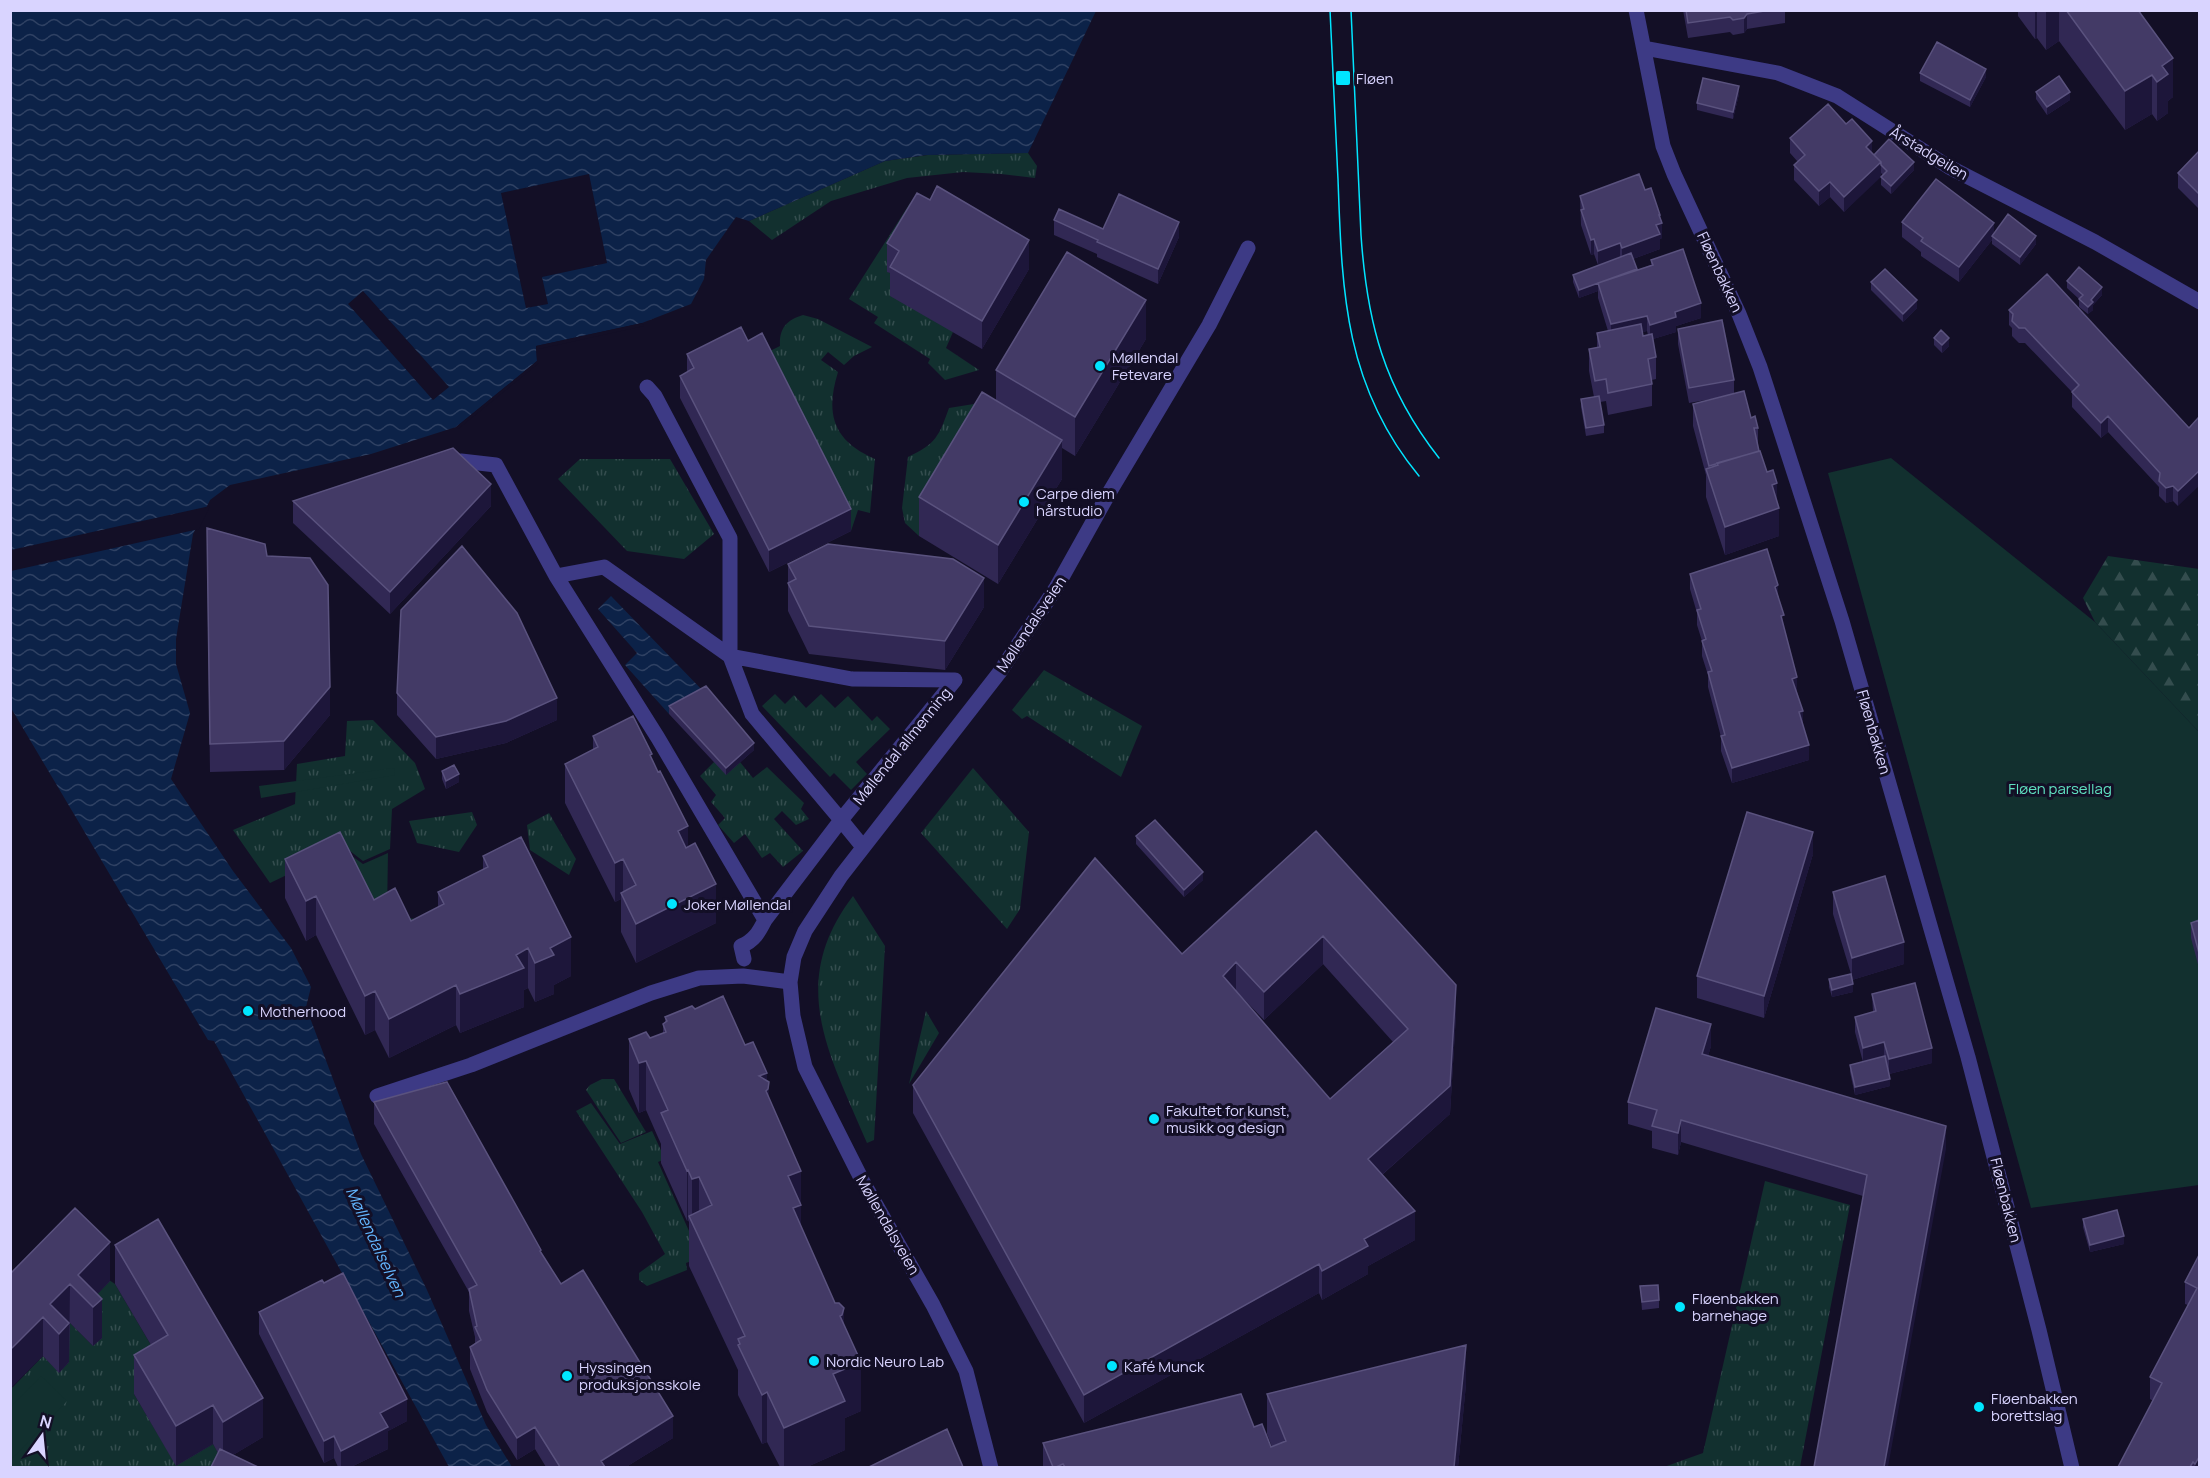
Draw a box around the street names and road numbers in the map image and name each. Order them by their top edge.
street label: Årstadgeilen [1886,121,1972,185]
street label: Fløenbakken [1692,228,1748,316]
street label: Møllendalsveien [991,572,1071,676]
street label: Møllendal allmenning [848,683,956,809]
street label: Fløenbakken [1852,687,1896,777]
street label: Fløenbakken [1985,1155,2027,1245]
street label: Møllendalsveien [851,1172,925,1278]

